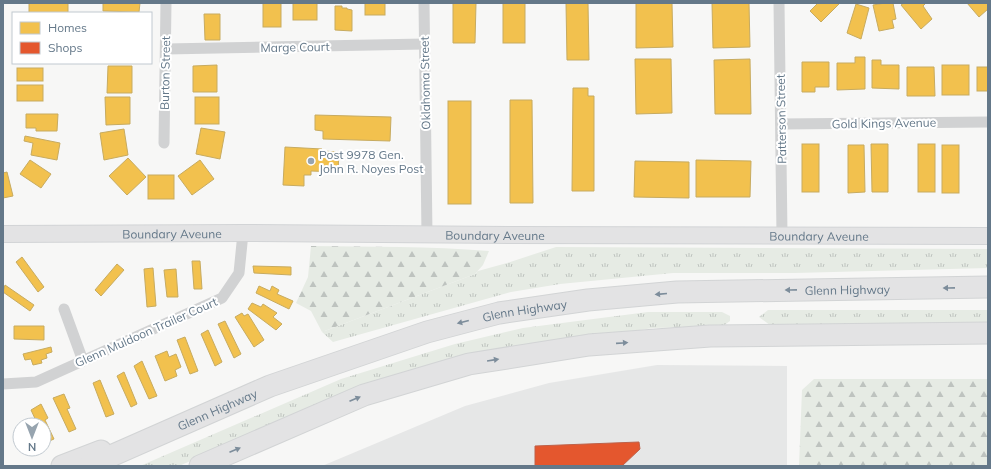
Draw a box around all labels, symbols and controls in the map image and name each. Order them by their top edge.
legend [12,12,152,64]
text: Homes [48,20,87,35]
street label: Burton Street [157,36,173,110]
street label: Oklahoma Street [417,36,433,130]
street label: Marge Court [260,39,330,55]
text: Shops [48,40,83,55]
street label: Patterson Street [773,74,789,164]
street label: Gold Kings Avenue [832,115,936,131]
place label: Post 9978 Gen. John R. Noyes Post [319,147,423,176]
marker: Post 9978 Gen. John R. Noyes Post [306,156,316,166]
street label: Boundary Aveune [122,226,222,241]
street label: Boundary Aveune [445,227,545,243]
street label: Boundary Aveune [769,228,869,243]
street label: Glenn Highway [804,281,891,297]
one-way arrow [942,285,955,291]
one-way arrow [785,287,797,294]
one-way arrow [655,290,667,297]
street label: Glenn Muldoon Trailer Court [72,294,220,370]
street label: Glenn Highway [481,296,568,325]
one-way arrow [457,320,470,326]
one-way arrow [616,339,628,346]
one-way arrow [487,357,499,363]
street label: Glenn Highway [175,385,260,433]
one-way arrow [349,395,361,401]
north arrow [12,417,52,457]
text: N [28,440,36,454]
one-way arrow [230,447,242,453]

